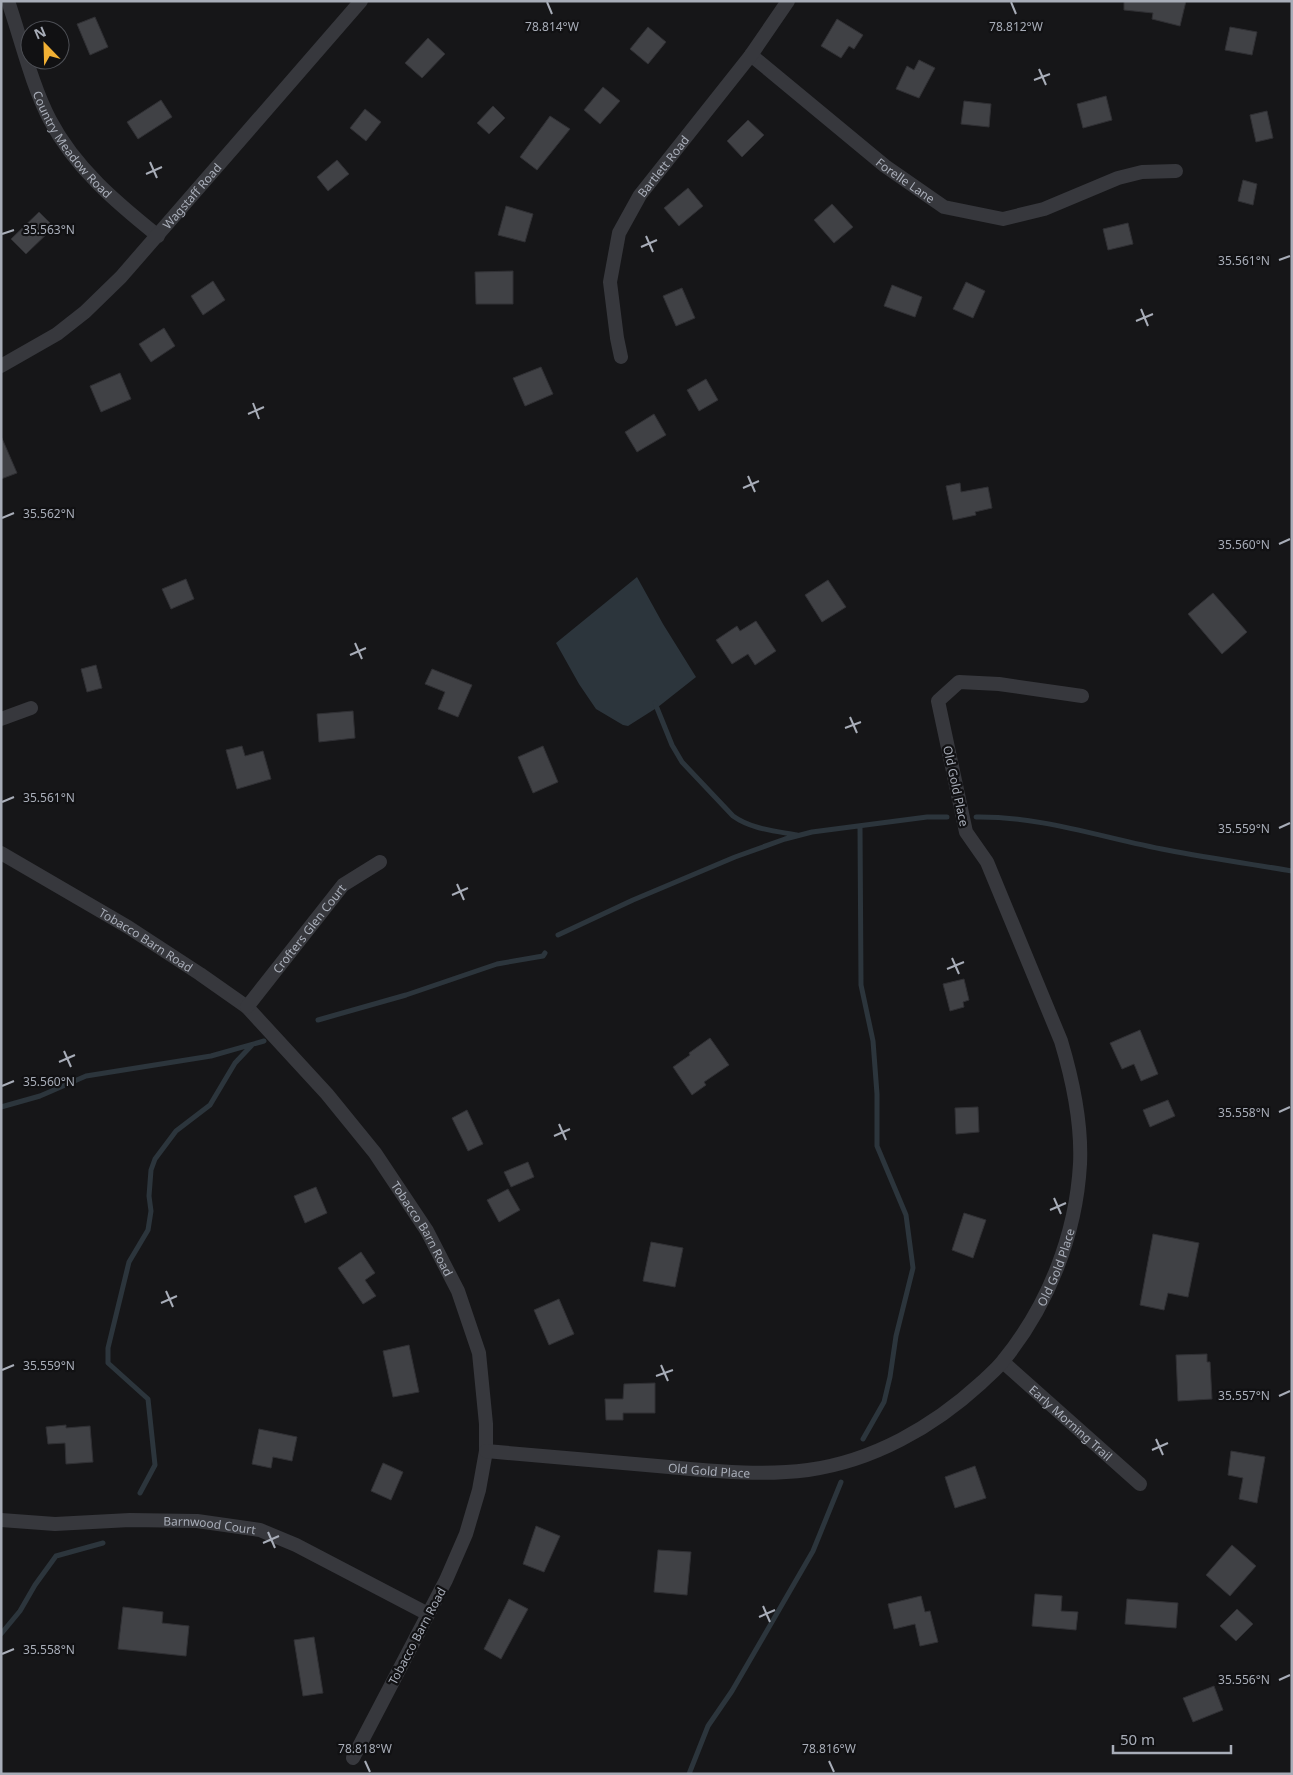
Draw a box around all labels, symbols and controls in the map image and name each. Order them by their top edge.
text: 78.814°W [525,18,579,35]
text: 78.812°W [989,18,1043,35]
north arrow [20,20,70,70]
text: N [31,22,49,44]
street label: Country Meadow Road [29,88,116,202]
street label: Bartlett Road [633,132,693,201]
street label: Forelle Lane [873,154,939,207]
street label: Wagstaff Road [158,159,225,232]
text: 35.563°N [23,221,75,238]
text: 35.561°N [1218,252,1270,269]
text: 35.562°N [23,505,75,522]
text: 35.560°N [1218,536,1270,553]
street label: Old Gold Place [939,744,973,828]
text: 35.561°N [23,789,75,806]
text: 35.559°N [1218,820,1270,837]
street label: Crofters Glen Court [268,880,350,977]
street label: Tobacco Barn Road [96,904,196,976]
text: 35.560°N [23,1073,75,1090]
text: 35.558°N [1218,1104,1270,1121]
street label: Tobacco Barn Road [388,1178,457,1279]
street label: Old Gold Place [1033,1226,1078,1309]
text: 35.559°N [23,1357,75,1374]
street label: Early Morning Trail [1026,1381,1116,1464]
text: 35.557°N [1218,1387,1270,1404]
street label: Old Gold Place [667,1458,751,1481]
street label: Barnwood Court [163,1512,258,1538]
street label: Tobacco Barn Road [384,1584,450,1688]
text: 35.558°N [23,1641,75,1658]
text: 35.556°N [1218,1671,1270,1688]
scale bar [1113,1722,1230,1754]
text: 50 m [1120,1729,1155,1749]
text: 78.818°W [338,1740,392,1757]
text: 78.816°W [802,1740,856,1757]

